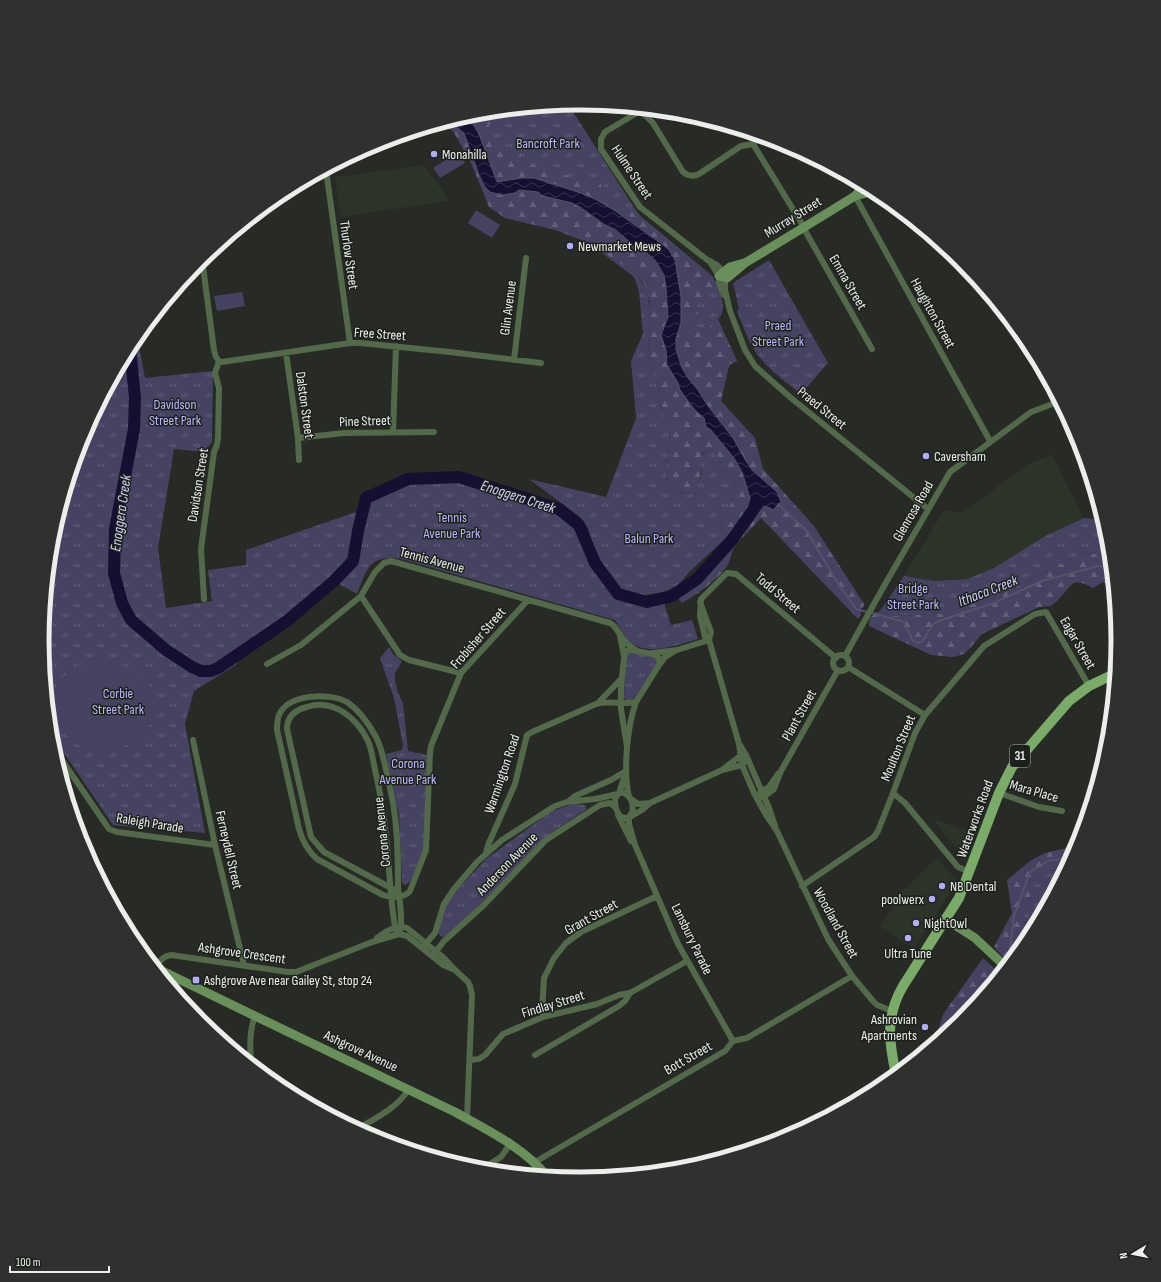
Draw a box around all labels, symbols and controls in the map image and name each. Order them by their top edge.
park label: Bancroft Park [516,135,581,152]
street label: Hulme Street [608,142,656,202]
place label: Monahilla [442,146,487,163]
marker: Monahilla [429,149,439,159]
street label: Murray Street [761,193,825,241]
street label: Thurlow Street [336,219,362,291]
place label: Newmarket Mews [578,238,661,255]
marker: Newmarket Mews [565,241,575,251]
street label: Emma Street [825,251,871,313]
street label: Haughton Street [907,275,959,351]
street label: Glin Avenue [496,280,520,336]
park label: Praed Street Park [752,317,805,350]
street label: Free Street [353,324,407,344]
street label: Dalston Street [292,370,318,440]
street label: Praed Street [794,383,850,433]
park label: Davidson Street Park [149,396,202,429]
street label: Pine Street [339,412,391,430]
street label: Davidson Street [184,447,212,523]
place label: Caversham [934,448,986,465]
marker: Caversham [921,451,931,461]
water label: Enoggera Creek [106,473,136,553]
water label: Enoggera Creek [478,476,558,518]
street label: Glenrosa Road [889,478,937,544]
park label: Tennis Avenue Park [423,509,481,542]
park label: Balun Park [625,530,674,547]
street label: Tennis Avenue [398,543,466,577]
street label: Todd Street [752,569,804,617]
water label: Ithaca Creek [955,571,1021,611]
park label: Bridge Street Park [887,580,940,613]
street label: Frobisher Street [447,604,509,672]
street label: Eagar Street [1056,614,1100,672]
park label: Corbie Street Park [92,685,145,718]
street label: Plant Street [778,686,820,744]
street label: Moulton Street [877,712,919,784]
street label: Warmington Road [480,732,524,816]
road number: 31 [1010,745,1030,767]
park label: Corona Avenue Park [379,755,437,788]
street label: Mara Place [1008,776,1060,806]
street label: Waterworks Road [953,778,997,860]
street label: Corona Avenue [370,796,394,868]
street label: Raleigh Parade [115,809,185,837]
street label: Ferneydell Street [212,809,246,891]
street label: Anderson Avenue [472,829,541,900]
place label: NB Dental [950,878,996,895]
marker: NB Dental [937,881,947,891]
street label: Woodland Street [810,885,862,961]
place label: poolwerx [881,891,925,908]
marker: poolwerx [927,894,937,904]
street label: Grant Street [561,895,621,939]
street label: Lansbury Parade [668,901,716,977]
place label: NightOwl [924,915,967,932]
marker: NightOwl [911,918,921,928]
marker: Ultra Tune [903,933,913,943]
street label: Ashgrove Crescent [196,938,287,968]
place label: Ultra Tune [884,945,932,962]
place label: Ashgrove Ave near Gailey St, stop 24 [203,972,372,989]
marker: Ashgrove Ave near Gailey St, stop 24 [191,975,201,985]
street label: Findlay Street [519,986,587,1022]
place label: Ashrovian Apartments [860,1011,917,1044]
marker: Ashrovian Apartments [920,1022,930,1032]
street label: Ashgrove Avenue [320,1026,401,1076]
street label: Bott Street [661,1038,715,1078]
north arrow [1113,1234,1153,1274]
scale bar [10,1248,109,1274]
text: N [1117,1252,1131,1260]
text: 100 m [16,1255,41,1270]

